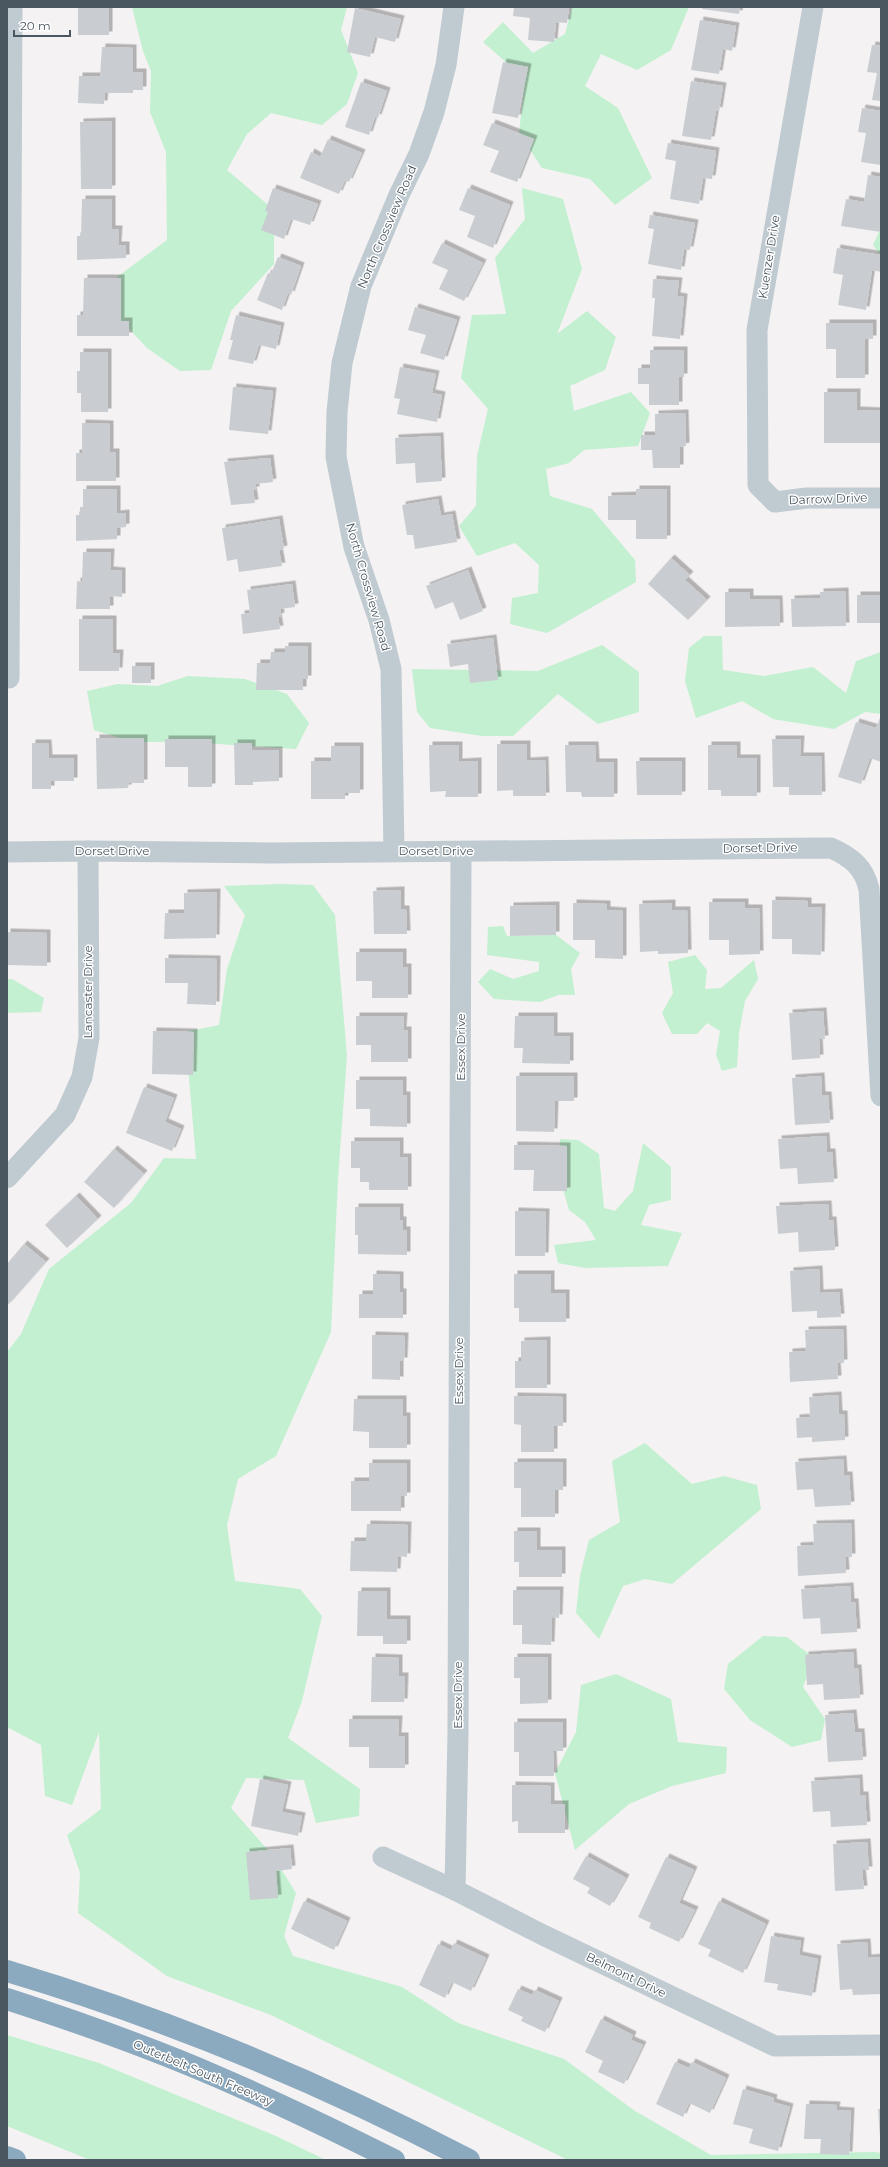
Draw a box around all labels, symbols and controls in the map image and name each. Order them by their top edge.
scale bar [14,12,70,38]
text: 20 m [20,18,51,33]
street label: North Crossview Road [354,163,419,291]
street label: Kuenzer Drive [754,214,783,300]
street label: Darrow Drive [788,490,868,507]
street label: North Crossview Road [343,521,394,653]
street label: Dorset Drive [722,839,798,856]
street label: Dorset Drive [75,843,149,858]
street label: Dorset Drive [399,843,473,858]
street label: Lancaster Drive [80,945,95,1039]
street label: Essex Drive [453,1013,468,1081]
street label: Essex Drive [451,1337,466,1405]
street label: Essex Drive [450,1661,465,1729]
street label: Belmont Drive [584,1949,669,2000]
street label: Outerbelt South Freeway [131,2036,276,2109]

